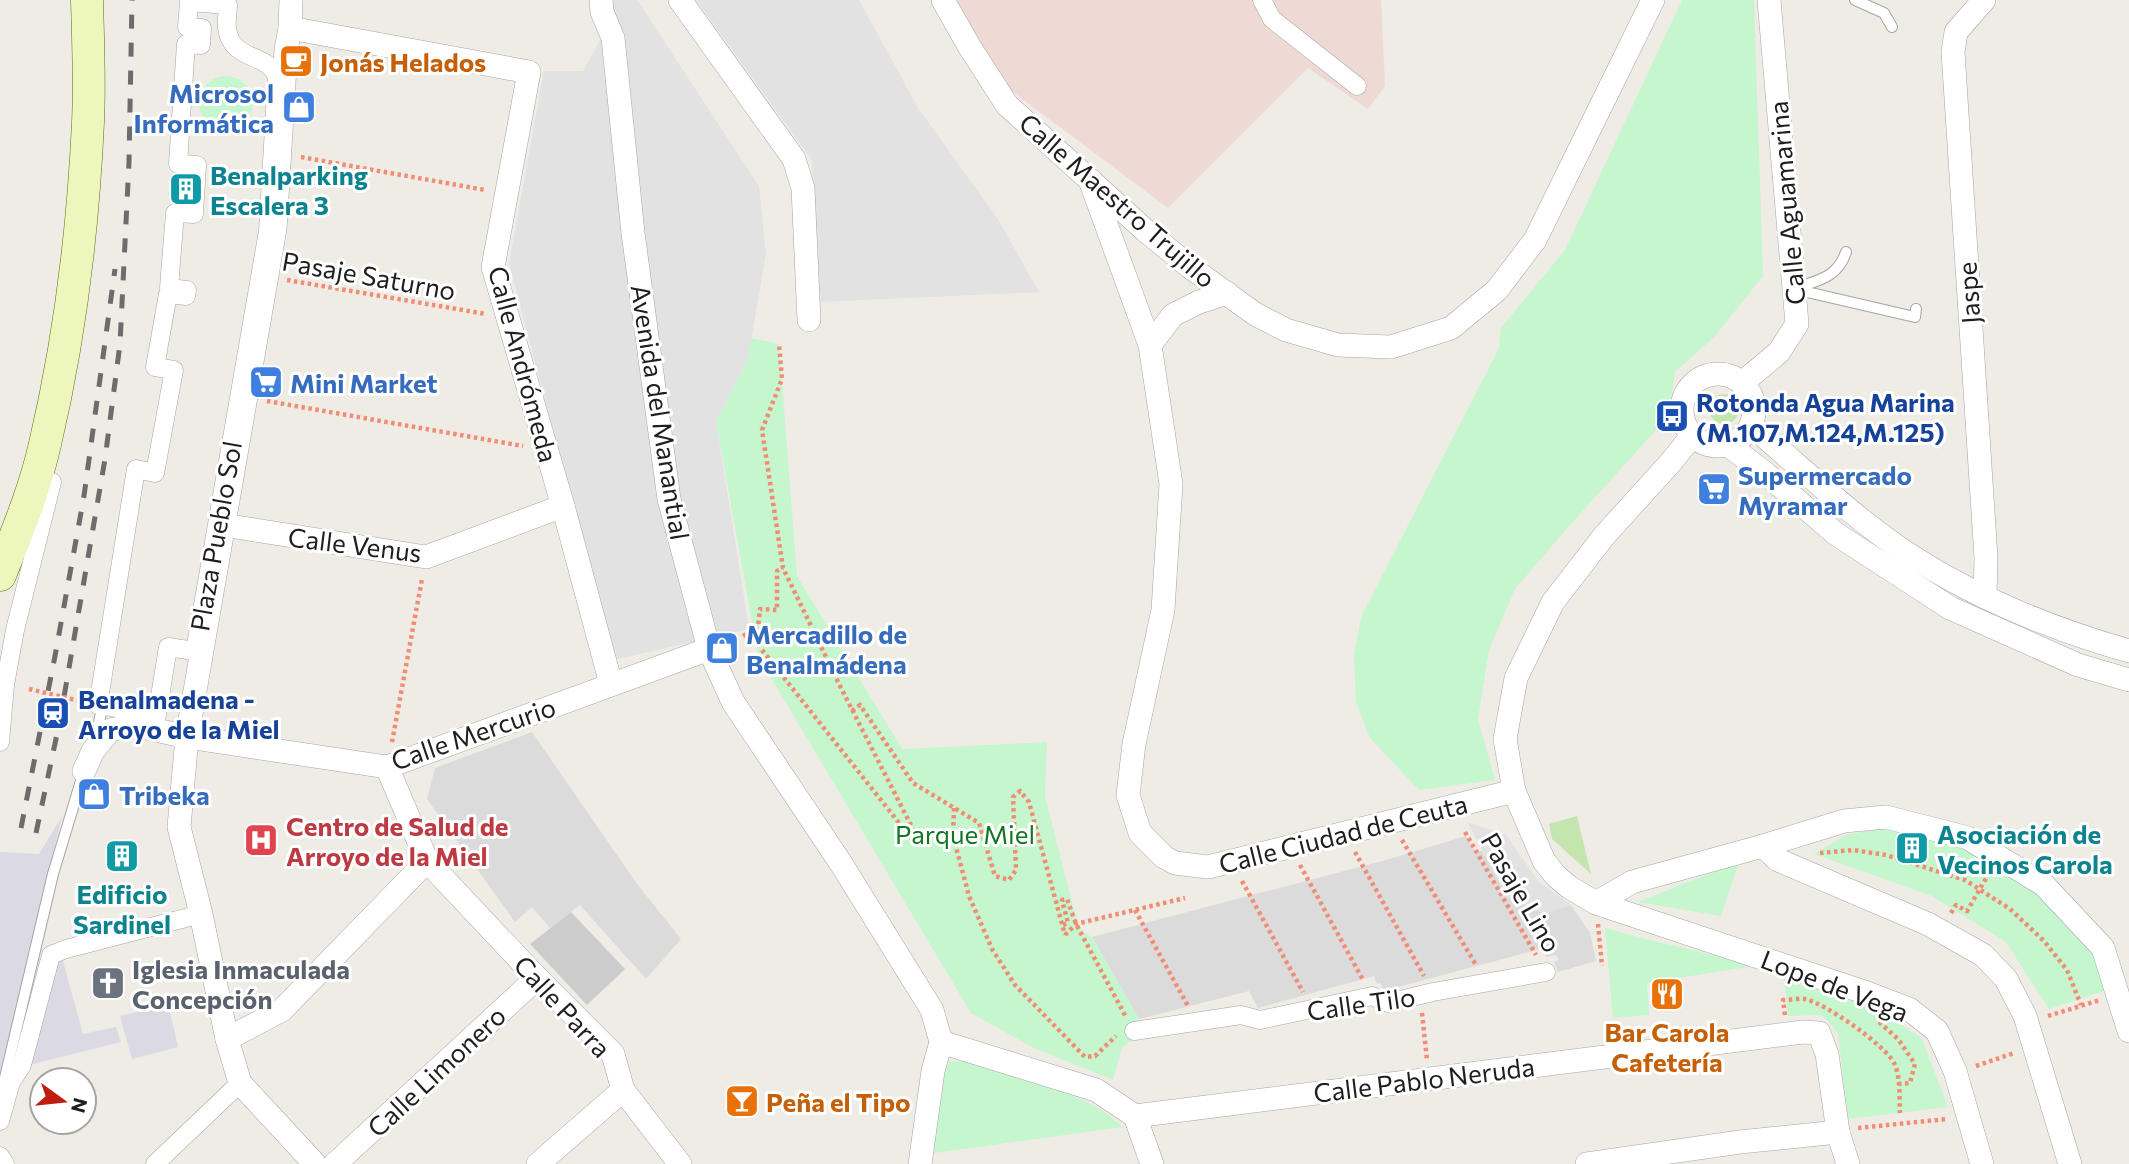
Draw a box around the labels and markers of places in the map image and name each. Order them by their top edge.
cafe icon: Jonás Helados [277,42,315,80]
place label: Jonás Helados [320,46,486,77]
place label: Microsol Informática [134,77,274,138]
shop icon: Microsol Informática [280,88,318,126]
place label: Benalparking Escalera 3 [210,159,368,220]
building icon: Benalparking Escalera 3 [167,170,205,208]
supermarket icon: Mini Market [247,363,285,401]
place label: Mini Market [290,367,438,398]
place label: Rotonda Agua Marina (M.107,M.124,M.125) [1696,386,1955,447]
bus stop icon: Rotonda Agua Marina (M.107,M.124,M.125) [1653,397,1691,435]
place label: Supermercado Myramar [1738,459,1912,520]
supermarket icon: Supermercado Myramar [1695,470,1733,508]
place label: Mercadillo de Benalmádena [746,618,907,679]
shop icon: Mercadillo de Benalmádena [703,629,741,667]
place label: Benalmadena - Arroyo de la Miel [78,683,280,744]
station icon: Benalmadena - Arroyo de la Miel [34,694,72,732]
shop icon: Tribeka [75,775,113,813]
place label: Tribeka [119,779,210,810]
place label: Centro de Salud de Arroyo de la Miel [286,810,509,871]
place label: Asociación de Vecinos Carola [1937,818,2113,879]
hospital icon: Centro de Salud de Arroyo de la Miel [242,821,280,859]
building icon: Asociación de Vecinos Carola [1893,829,1931,867]
building icon: Edificio Sardinel [103,837,141,875]
place label: Edificio Sardinel [73,878,171,939]
place label: Iglesia Inmaculada Concepción [132,953,350,1014]
church icon: Iglesia Inmaculada Concepción [89,964,127,1002]
restaurant icon: Bar Carola Cafetería [1648,975,1686,1013]
place label: Bar Carola Cafetería [1605,1016,1729,1077]
bar icon: Peña el Tipo [723,1082,761,1120]
place label: Peña el Tipo [766,1086,911,1117]

